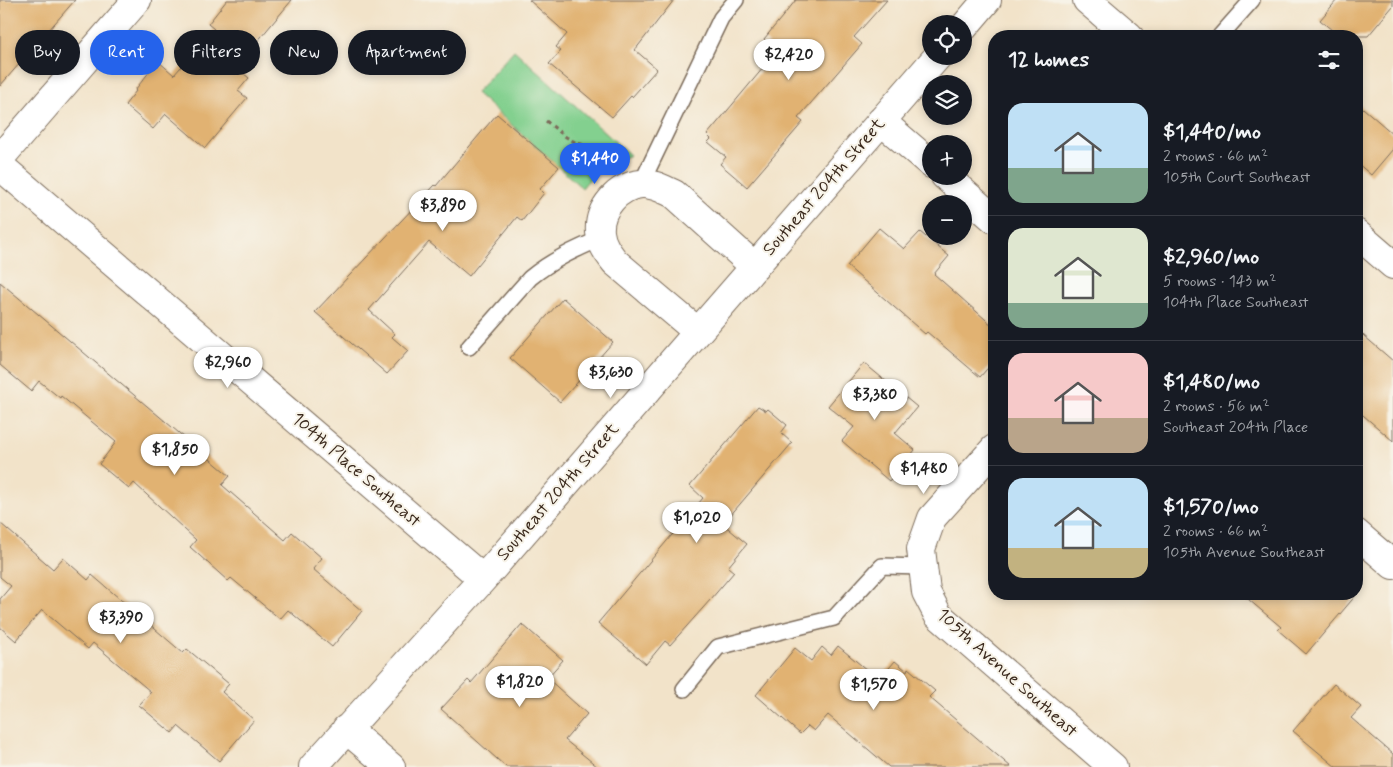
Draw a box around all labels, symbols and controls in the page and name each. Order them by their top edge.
map controls [922,15,972,245]
button: locate [922,15,972,65]
chip: Buy [15,30,80,75]
chip: Rent [90,30,164,75]
chip: Filters [174,30,260,75]
chip: New [270,30,338,75]
chip: Apartment [348,30,466,75]
pin: $2,420 [748,38,830,81]
text: $2,420 [765,44,813,65]
text: 12 homes [1008,46,1089,74]
icon: filters [1315,46,1343,74]
button: layers [922,75,972,125]
street label: Southeast 204th Street [757,113,891,261]
text: $1,440/mo [1163,118,1261,146]
icon: home [1048,123,1108,183]
button: + [922,135,972,185]
pin: $1,440 [554,142,636,185]
text: 2 rooms · 66 m² [1163,146,1268,167]
text: $1,440 [571,148,619,169]
text: 105th Court Southeast [1163,167,1310,188]
pin: $3,890 [402,190,484,232]
text: $3,890 [420,195,466,216]
button: − [922,195,972,245]
text: $2,960/mo [1163,243,1259,271]
icon: home [1048,248,1108,308]
text: 5 rooms · 143 m² [1163,271,1276,292]
text: 104th Place Southeast [1163,292,1309,313]
pin: $2,960 [187,346,269,389]
text: $2,960 [205,352,251,373]
pin: $3,630 [570,356,652,399]
text: $3,630 [589,362,633,383]
text: $1,480/mo [1163,368,1260,396]
icon: home [1048,373,1108,433]
pin: $3,380 [834,378,916,421]
text: $3,380 [853,384,897,405]
text: 2 rooms · 56 m² [1163,396,1270,417]
street label: 104th Place Southeast [286,407,426,533]
text: Southeast 204th Place [1163,417,1308,438]
street label: Southeast 204th Street [491,418,625,566]
pin: $1,850 [134,434,216,476]
text: $1,850 [152,439,198,460]
pin: $1,480 [883,452,965,495]
text: $1,480 [900,458,948,479]
text: $1,570/mo [1163,493,1259,521]
icon: home [1048,498,1108,558]
pin: $1,020 [656,502,738,544]
text: $1,020 [673,507,721,528]
text: 2 rooms · 66 m² [1163,521,1268,542]
text: 105th Avenue Southeast [1163,542,1325,563]
pin: $3,390 [80,602,162,644]
street label: 105th Avenue Southeast [931,603,1083,743]
text: $3,390 [99,607,143,628]
pin: $1,820 [479,666,561,708]
pin: $1,570 [833,668,915,711]
text: $1,820 [496,671,544,692]
text: $1,570 [851,674,897,695]

